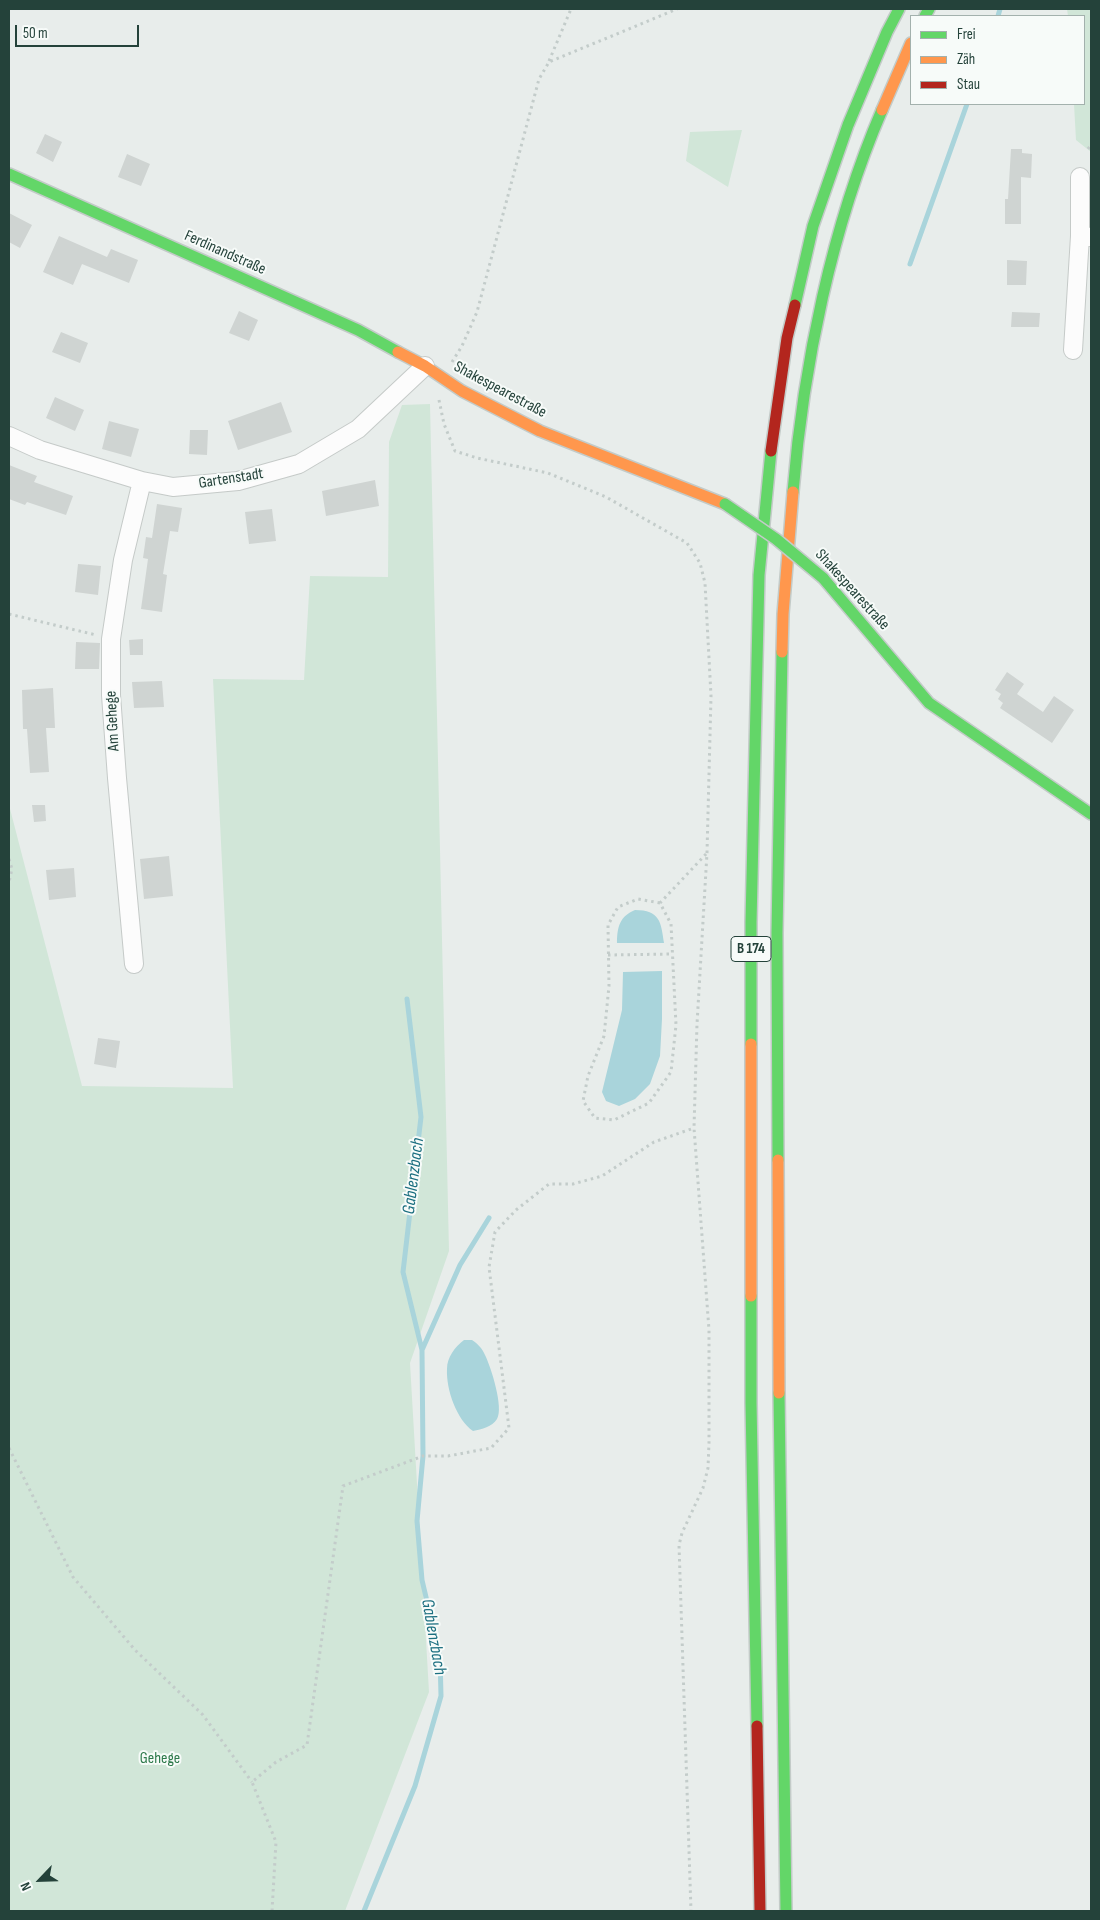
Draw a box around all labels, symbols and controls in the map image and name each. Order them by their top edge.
scale bar [18,15,141,47]
legend [910,15,1085,105]
text: 50 m [23,24,48,43]
text: Frei [957,25,976,44]
text: Zäh [957,50,975,69]
text: Stau [957,75,980,94]
street label: Ferdinandstraße [181,227,269,279]
street label: Shakespearestraße [450,358,550,422]
street label: Gartenstadt [197,464,265,494]
street label: Shakespearestraße [811,546,893,634]
street label: Am Gehege [102,690,124,752]
road number: B 174 [731,936,771,962]
water label: Gablenzbach [399,1137,429,1215]
water label: Gablenzbach [416,1597,450,1677]
park label: Gehege [140,1749,180,1769]
north arrow [15,1855,65,1905]
text: N [17,1879,35,1893]

